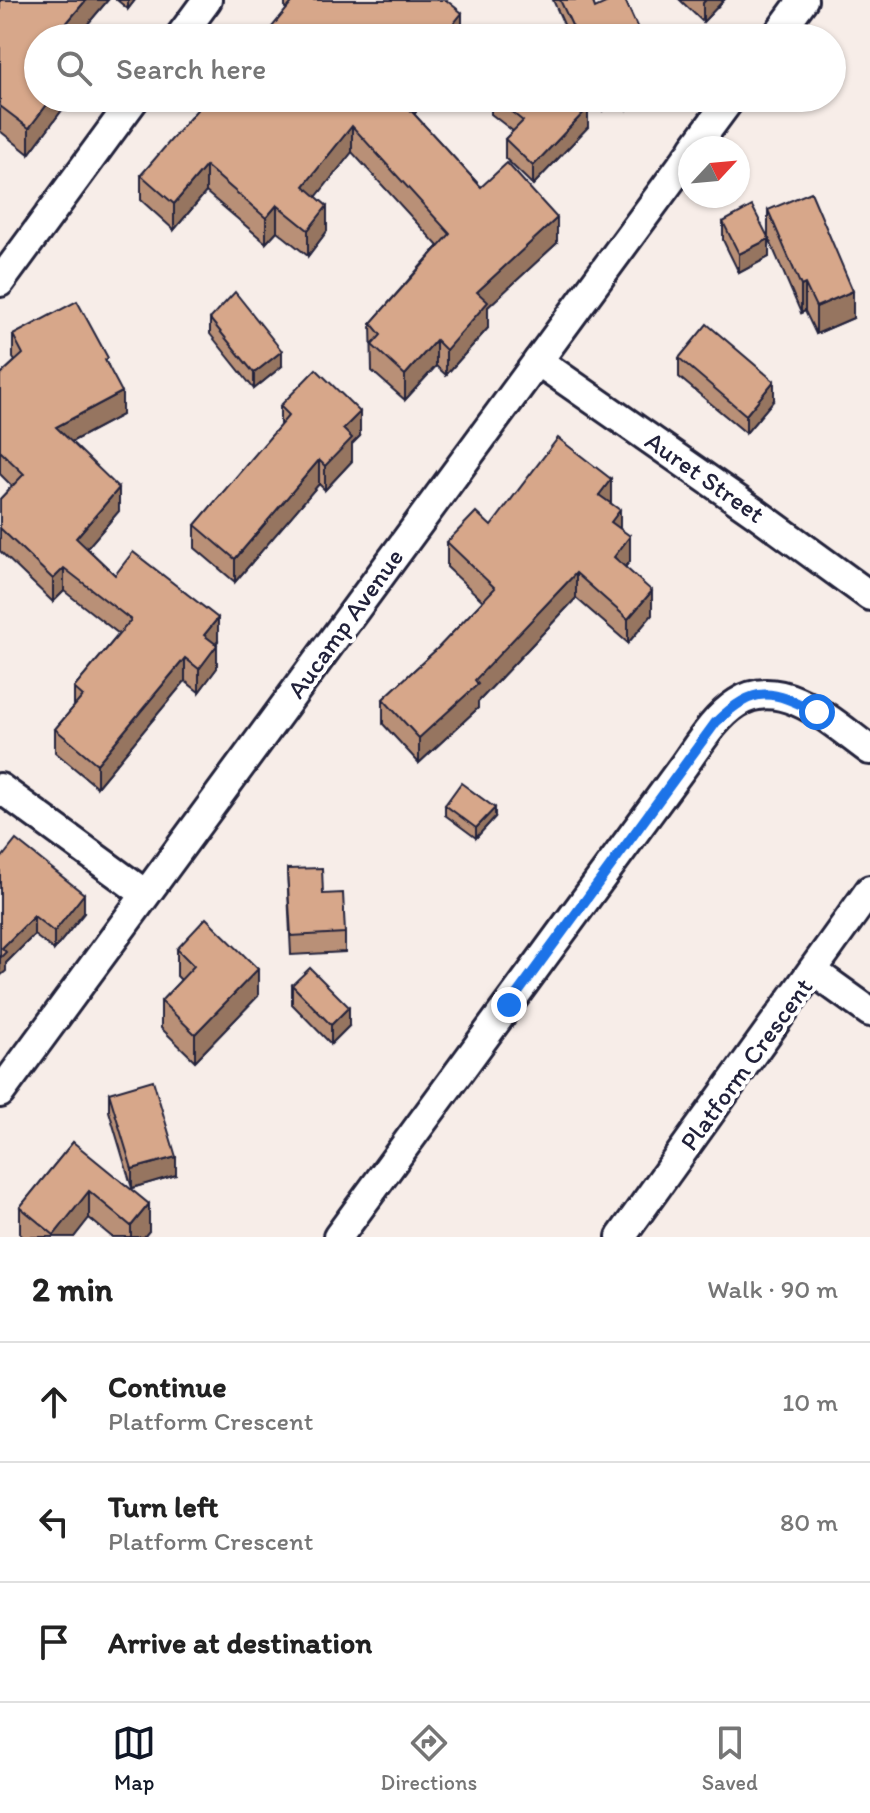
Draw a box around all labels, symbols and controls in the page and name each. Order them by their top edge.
search box [24,24,846,112]
icon: search [52,46,96,90]
text: Search here [116,50,266,87]
north arrow [678,136,750,208]
street label: Auret Street [639,424,771,530]
street label: Aucamp Avenue [280,542,410,704]
route start [799,694,835,730]
street label: Platform Crescent [673,971,819,1157]
route end [491,987,527,1023]
text: 2 min [32,1269,113,1310]
text: Walk · 90 m [707,1273,838,1305]
text: Continue [108,1368,227,1405]
icon: ahead [32,1380,76,1424]
text: 10 m [782,1386,838,1418]
text: Platform Crescent [108,1405,314,1437]
text: Turn left [108,1488,219,1525]
icon: left [32,1500,76,1544]
text: 80 m [780,1506,838,1538]
text: Platform Crescent [108,1525,314,1557]
icon: arrive [32,1620,76,1664]
text: Arrive at destination [108,1624,372,1661]
tab: Map [112,1721,156,1796]
tab: Directions [381,1721,477,1796]
tab: Saved [702,1721,758,1796]

